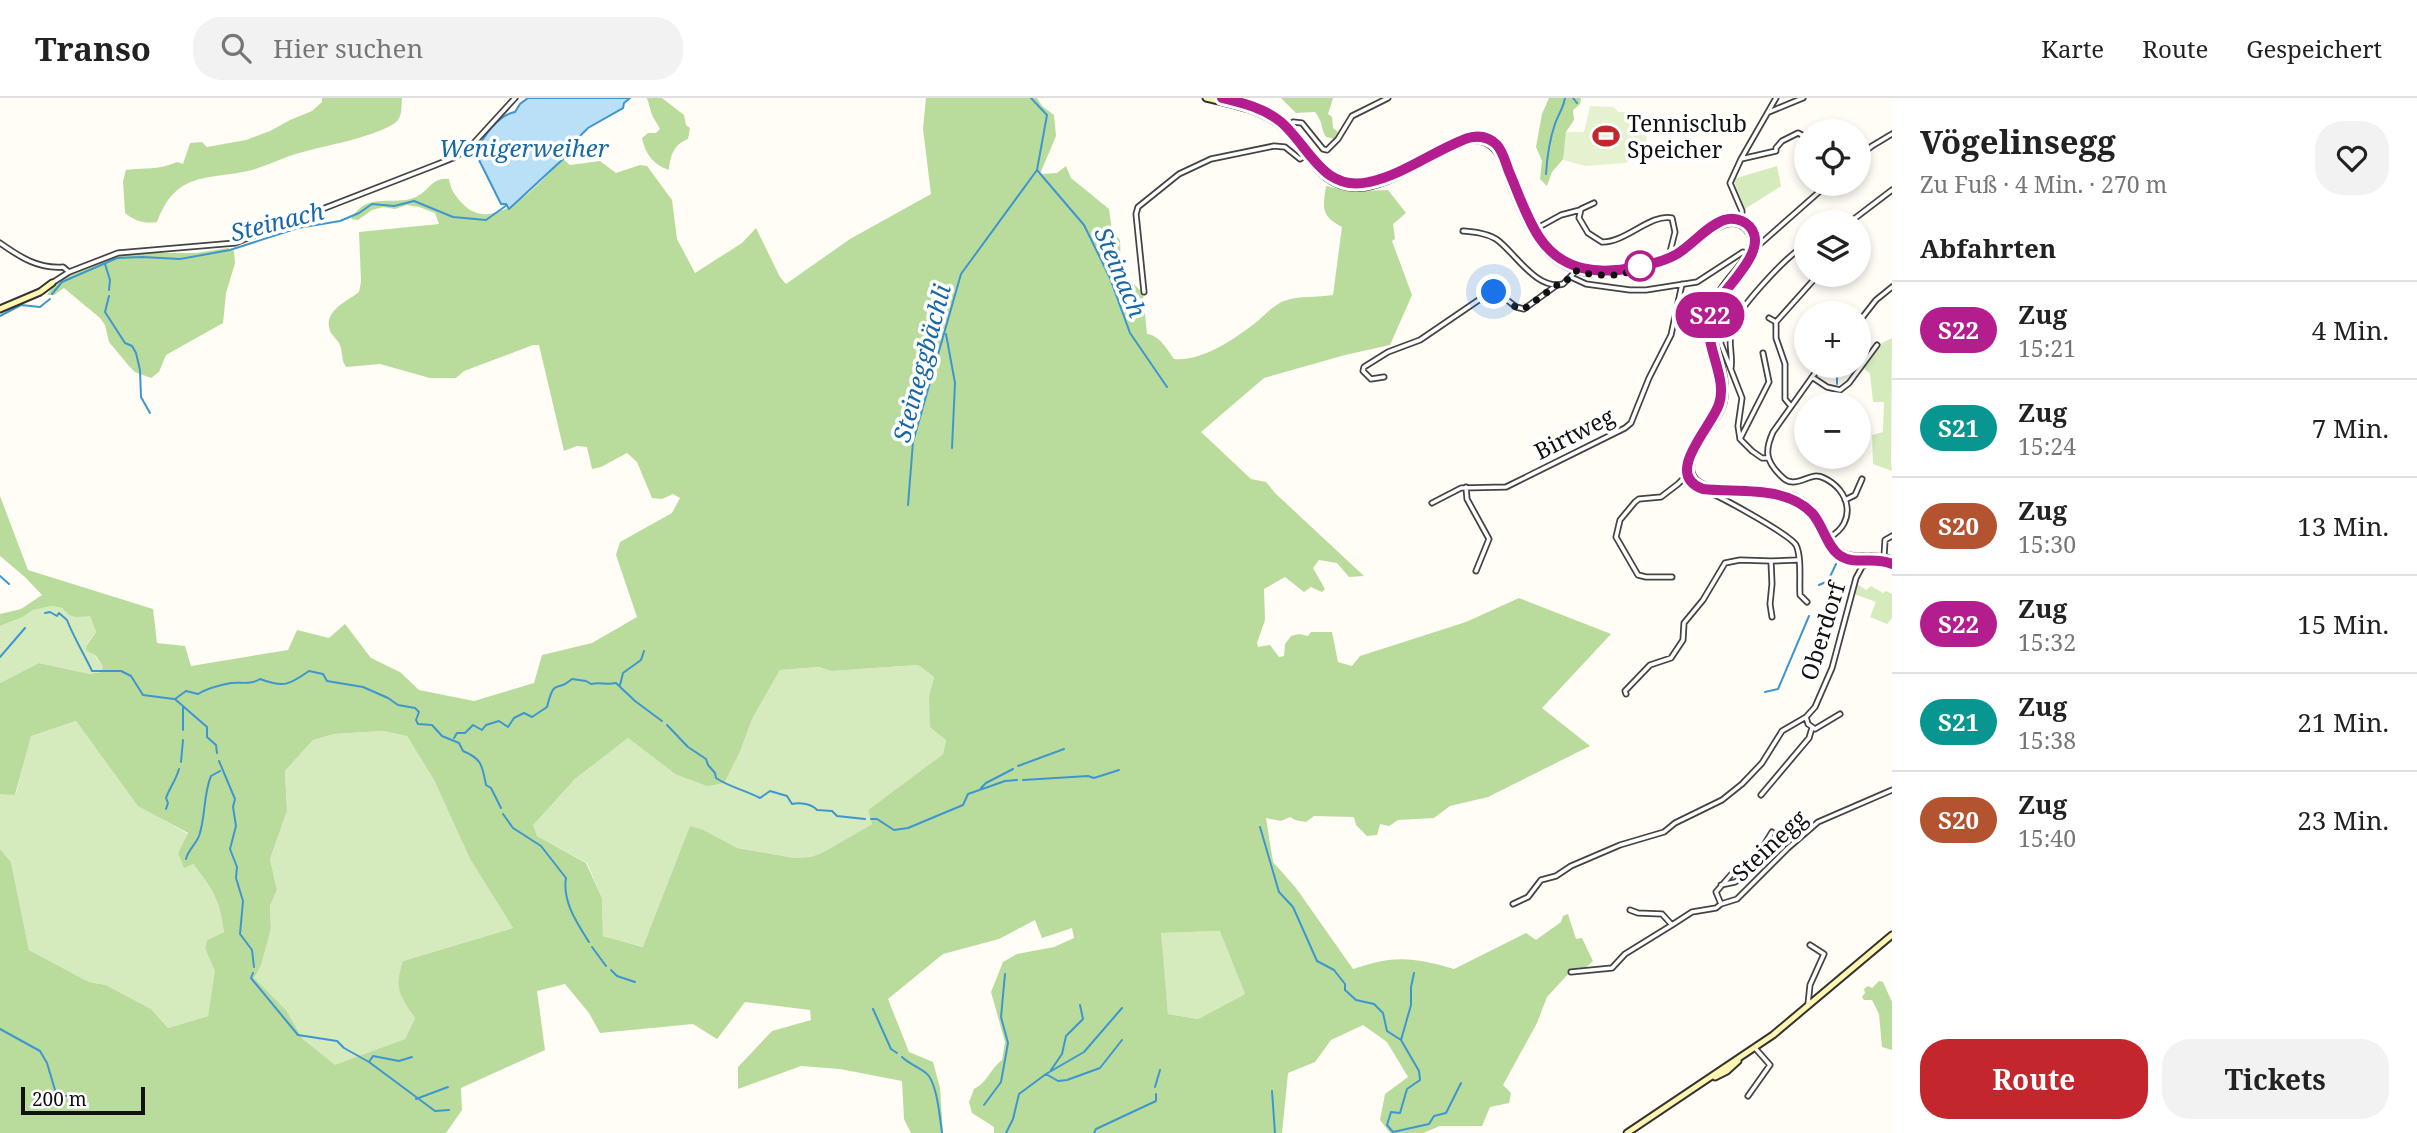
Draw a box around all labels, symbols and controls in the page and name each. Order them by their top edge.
search box [193,17,683,80]
text: Transo [35,26,151,71]
icon: search [217,29,255,67]
text: Hier suchen [273,30,423,66]
text: Karte [2041,32,2104,65]
text: Route [2142,32,2208,65]
text: Gespeichert [2246,32,2382,65]
place label: Tennisclub Speicher [1627,107,1747,165]
map controls [1794,119,1871,469]
button: locate [1794,119,1871,196]
text: Vögelinsegg [1920,119,2116,164]
sports icon: Tennisclub Speicher [1591,121,1621,151]
button: heart [2315,121,2389,195]
water label: Wenigerweiher [439,131,610,164]
text: Zu Fuß · 4 Min. · 270 m [1920,168,2167,200]
water label: Steinach [227,193,327,249]
button: layers [1794,210,1871,287]
water label: Steinach [1087,222,1155,322]
text: Abfahrten [1920,230,2056,266]
unlabelled marker [1625,251,1655,281]
your location [1476,274,1511,309]
water label: Steineggbächli [884,281,958,445]
line badge: S22 [1670,292,1750,338]
text: Zug [2018,296,2067,332]
text: S22 [1689,298,1731,331]
button: + [1794,301,1871,378]
text: 4 Min. [2312,312,2389,348]
text: S22 [1938,313,1979,346]
text: 15:21 [2018,332,2076,364]
button: − [1794,392,1871,469]
text: Zug [2018,394,2067,430]
street label: Birtweg [1528,399,1620,467]
text: 7 Min. [2312,410,2389,446]
text: S21 [1938,411,1979,444]
text: 15:24 [2018,430,2076,462]
text: Zug [2018,492,2067,528]
text: 13 Min. [2297,508,2389,544]
text: S20 [1938,509,1979,542]
text: 15:30 [2018,528,2076,560]
street label: Oberdorf [1792,576,1853,684]
text: Zug [2018,590,2067,626]
text: 15 Min. [2297,606,2389,642]
text: S22 [1938,607,1979,640]
text: 15:32 [2018,626,2076,658]
text: Zug [2018,688,2067,724]
text: 21 Min. [2297,704,2389,740]
text: S21 [1938,705,1979,738]
text: 15:38 [2018,724,2076,756]
text: Zug [2018,786,2067,822]
street label: Steinegg [1724,801,1814,888]
text: 23 Min. [2297,802,2389,838]
text: S20 [1938,803,1979,836]
text: 15:40 [2018,822,2076,854]
button: Route [1920,1039,2148,1119]
button: Tickets [2162,1039,2389,1119]
scale bar [21,1084,145,1116]
text: 200 m [32,1086,87,1112]

